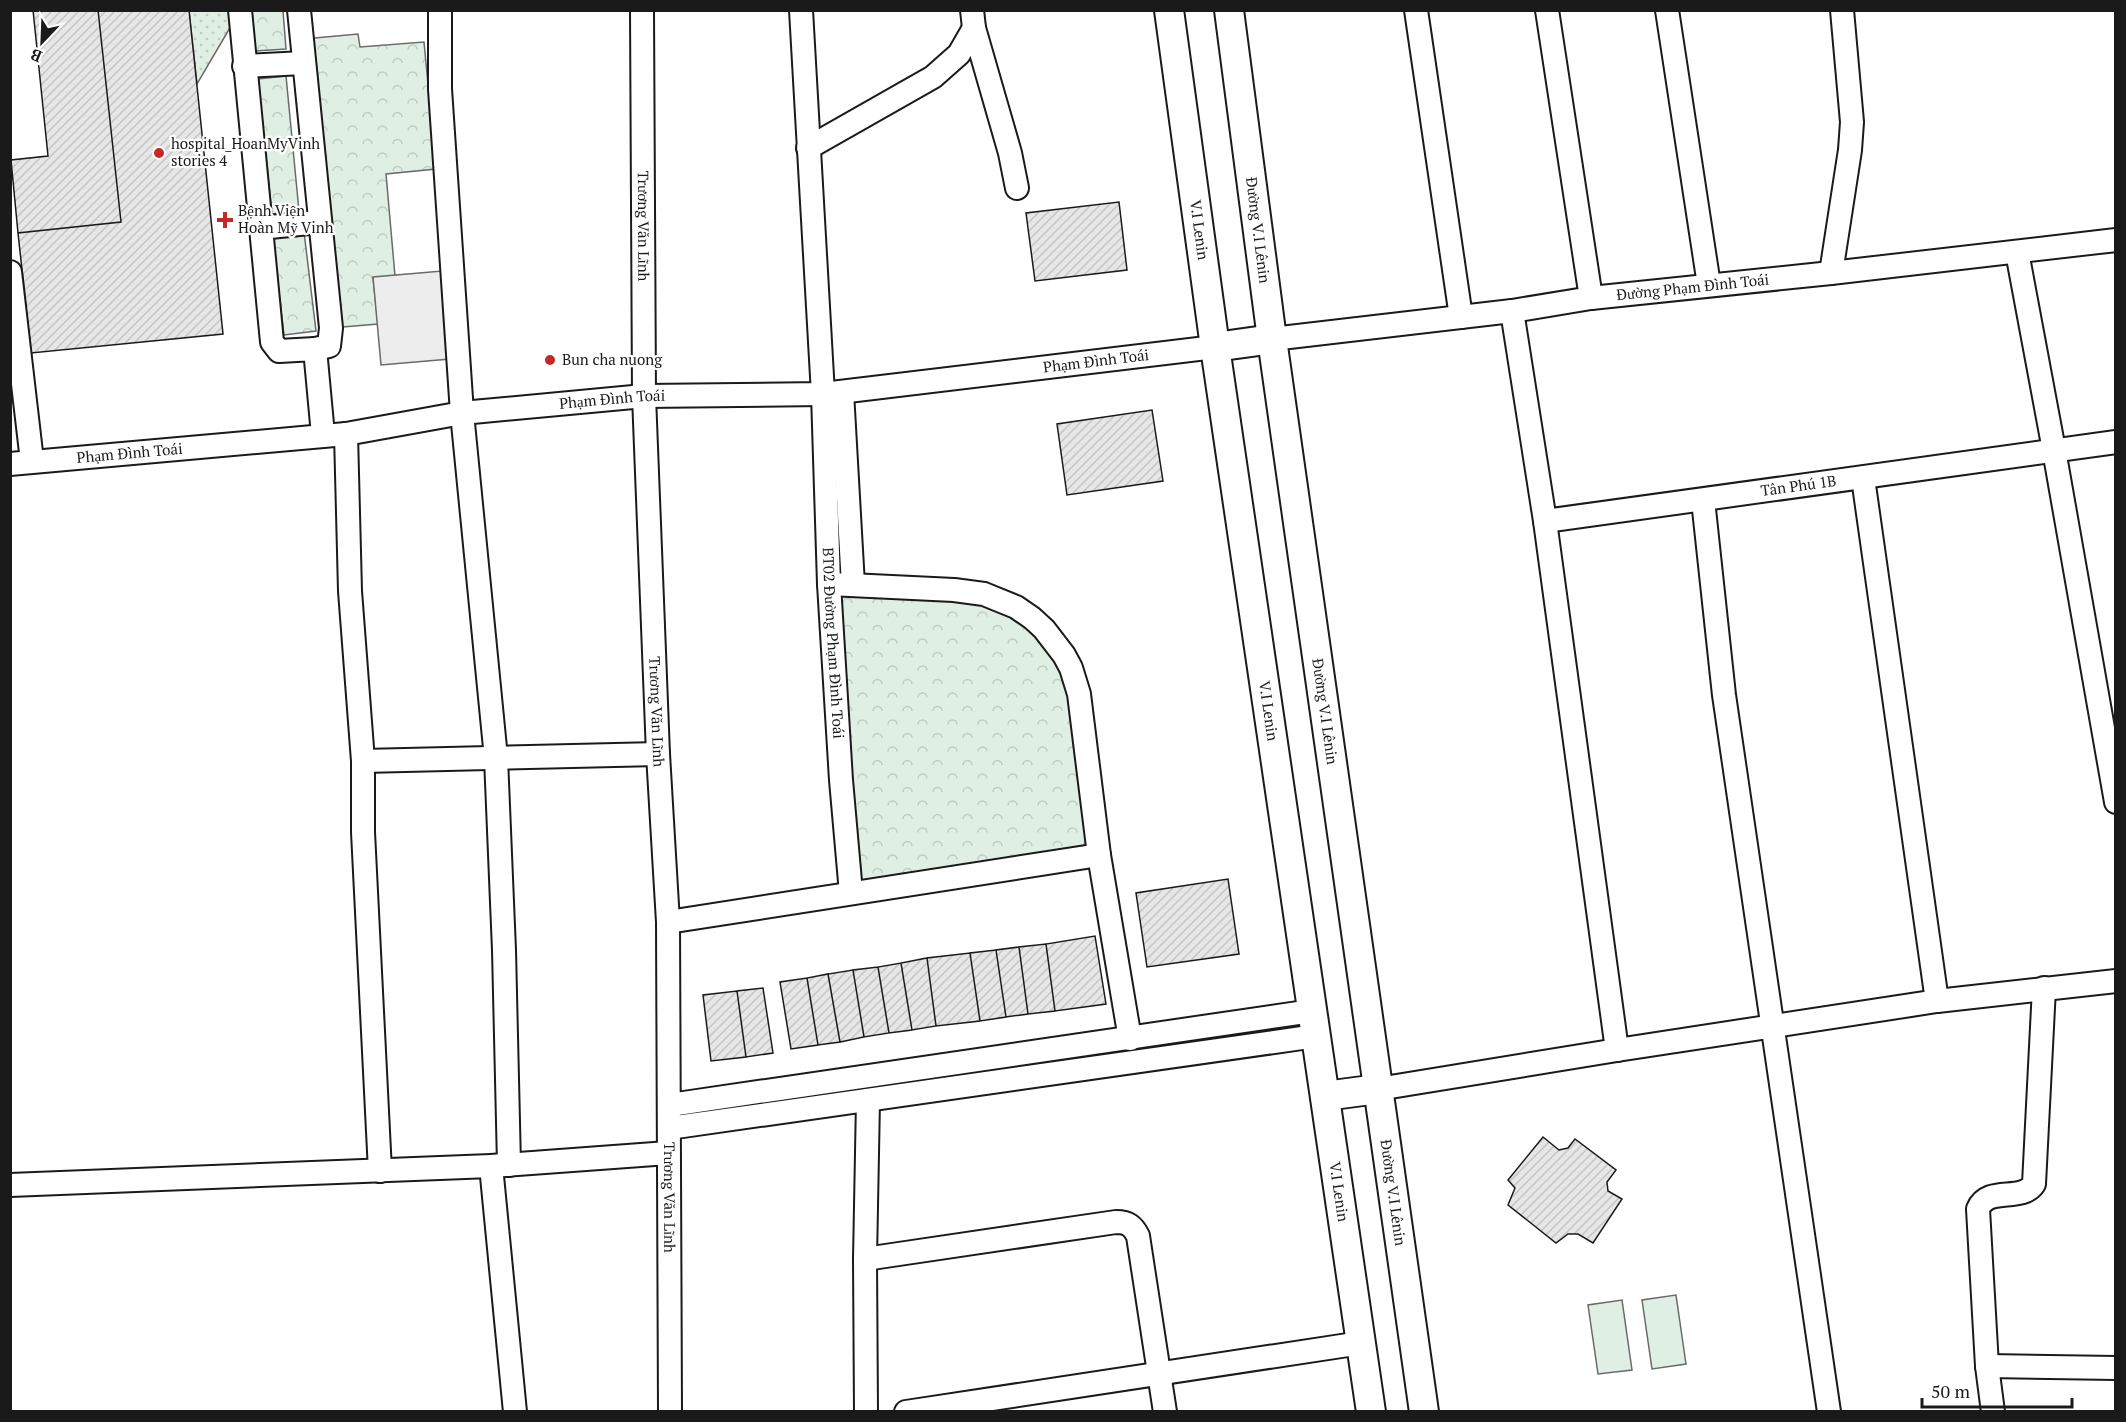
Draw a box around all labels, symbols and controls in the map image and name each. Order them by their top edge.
north arrow [12,12,72,72]
text: B [27,44,45,68]
place label: hospital_HoanMyVinh stories 4 [171,133,320,170]
marker: hospital_HoanMyVinh stories 4 [152,146,166,160]
street label: Trương Văn Lĩnh [634,171,654,282]
street label: Đường V.I Lênin [1242,176,1276,284]
street label: V.I Lenin [1186,199,1214,261]
place label: Bệnh Viện Hoàn Mỹ Vinh [238,200,334,237]
marker: Bệnh Viện Hoàn Mỹ Vinh [216,211,234,229]
street label: Đường Phạm Đình Toái [1615,269,1770,304]
street label: Phạm Đình Toái [1042,344,1150,377]
place label: Bun cha nuong [562,349,663,369]
marker: Bun cha nuong [543,353,557,367]
street label: Phạm Đình Toái [558,385,665,413]
street label: Phạm Đình Toái [76,438,183,467]
street label: Tân Phú 1B [1759,470,1838,500]
street label: BT02 Đường Phạm Đình Toái [819,547,849,739]
street label: Trương Văn Lĩnh [645,656,670,768]
street label: Đường V.I Lênin [1308,657,1343,766]
street label: V.I Lenin [1255,680,1284,742]
street label: Đường V.I Lênin [1377,1138,1411,1247]
street label: Trương Văn Lĩnh [660,1142,680,1253]
street label: V.I Lenin [1325,1160,1354,1223]
scale bar [1922,1371,2072,1409]
text: 50 m [1931,1379,1971,1403]

